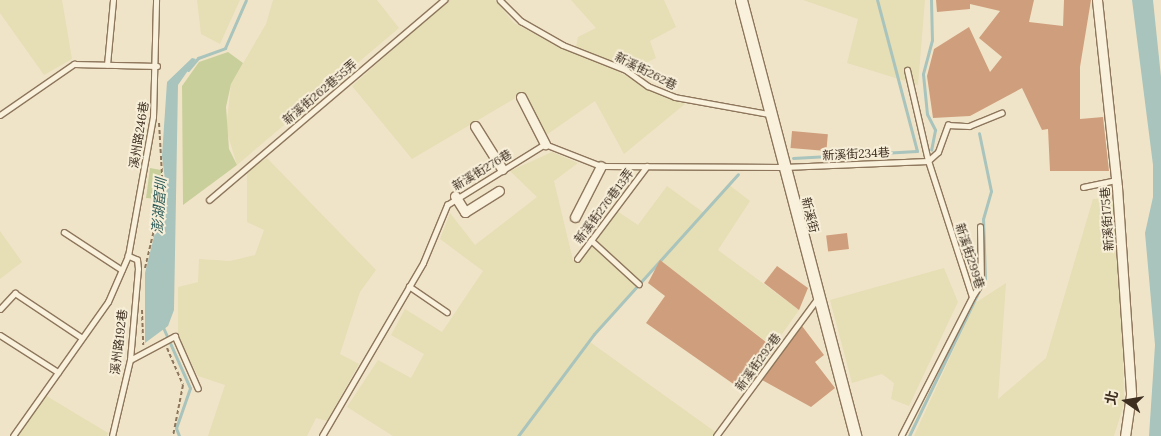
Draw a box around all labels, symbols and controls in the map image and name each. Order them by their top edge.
street label: 新溪街262巷 [613,49,679,93]
street label: 新溪街262巷55弄 [280,57,360,127]
street label: 溪州路246巷 [127,100,151,170]
street label: 新溪街234巷 [822,145,890,163]
street label: 新溪街276巷 [450,147,514,193]
street label: 新溪街276巷13弄 [571,166,637,246]
water label: 澎湖窟圳 [149,177,169,235]
street label: 新溪街175巷 [1098,186,1116,252]
street label: 新溪街 [799,196,821,234]
street label: 新溪街299巷 [953,221,987,291]
street label: 溪州路192巷 [108,308,130,376]
street label: 新溪街292巷 [732,330,784,394]
north arrow [1101,376,1151,426]
text: 北 [1101,389,1122,406]

